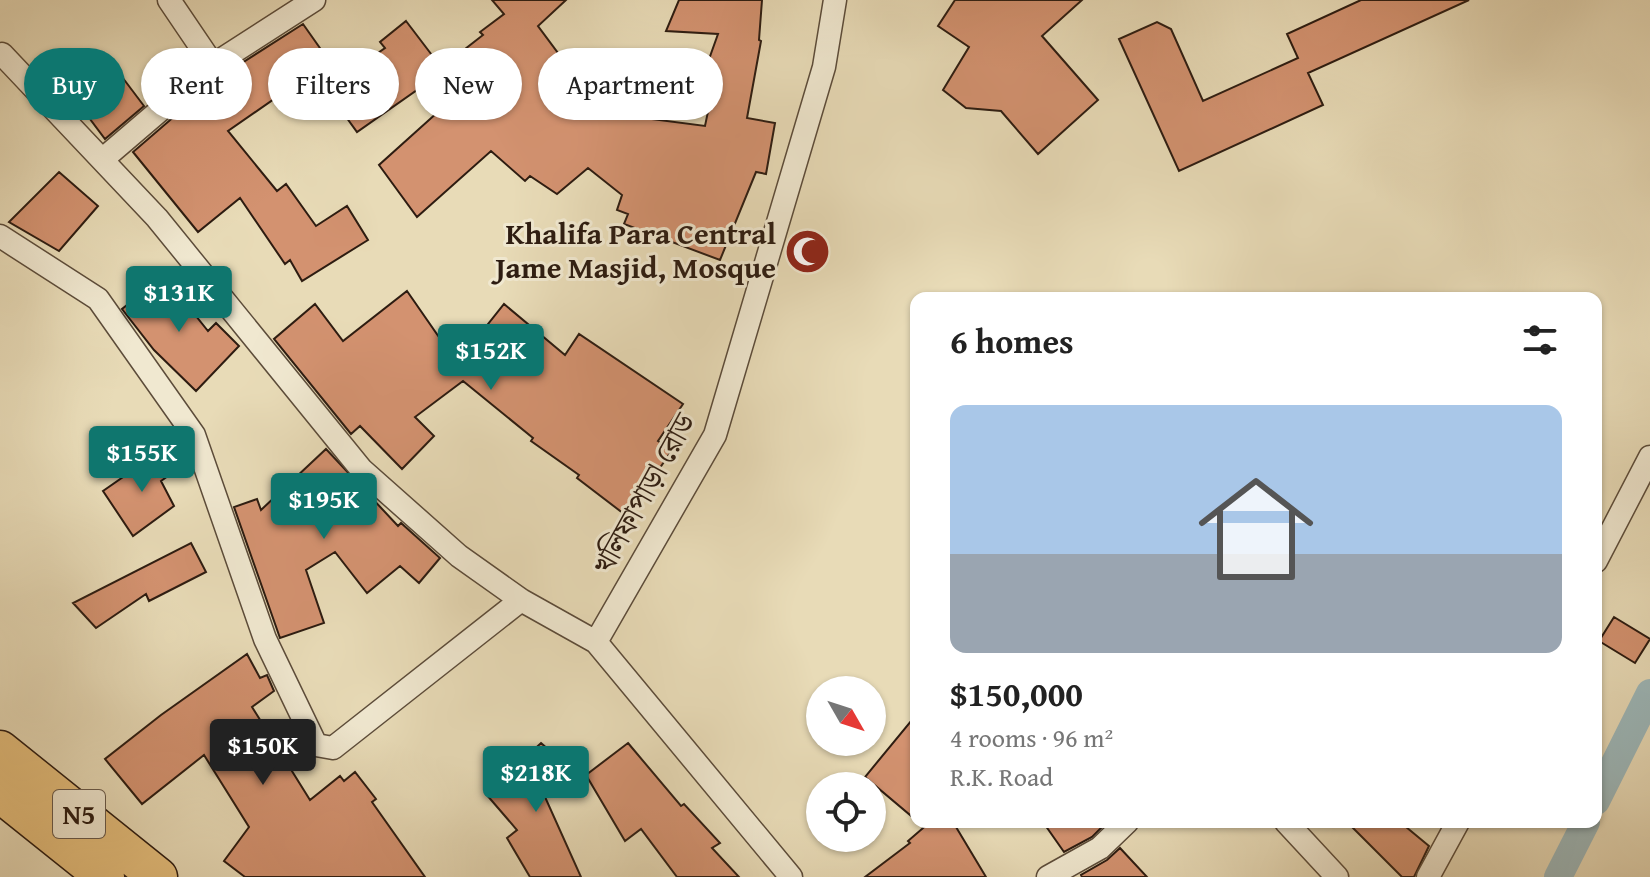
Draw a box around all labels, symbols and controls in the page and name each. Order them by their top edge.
chip: Buy [24,48,125,120]
chip: Rent [141,48,252,120]
chip: Filters [268,48,399,120]
chip: New [415,48,522,120]
chip: Apartment [538,48,723,120]
place label: Khalifa Para Central Jame Masjid, Mosque [490,211,776,289]
mosque icon: Khalifa Para Central Jame Masjid, Mosque [783,227,831,275]
pin: $131K [123,266,235,334]
text: $131K [144,272,214,311]
text: 6 homes [950,316,1074,365]
icon: filters [1518,318,1562,362]
pin: $152K [435,324,547,392]
text: $152K [456,330,526,369]
street label: খলিফাপাড়া রোড [581,403,706,582]
pin: $155K [86,426,198,494]
text: $155K [107,432,177,471]
icon: home [1184,457,1328,601]
pin: $195K [268,473,380,541]
text: $195K [289,479,359,518]
text: $150,000 [950,669,1083,718]
north arrow [806,676,886,756]
map controls [806,676,886,852]
text: 4 rooms · 96 m² [950,718,1113,757]
pin: $150K [207,719,319,787]
text: $150K [228,725,298,764]
pin: $218K [480,746,592,814]
text: $218K [501,752,571,791]
text: R.K. Road [950,757,1053,796]
button: locate [806,772,886,852]
road number: N5 [53,790,105,838]

